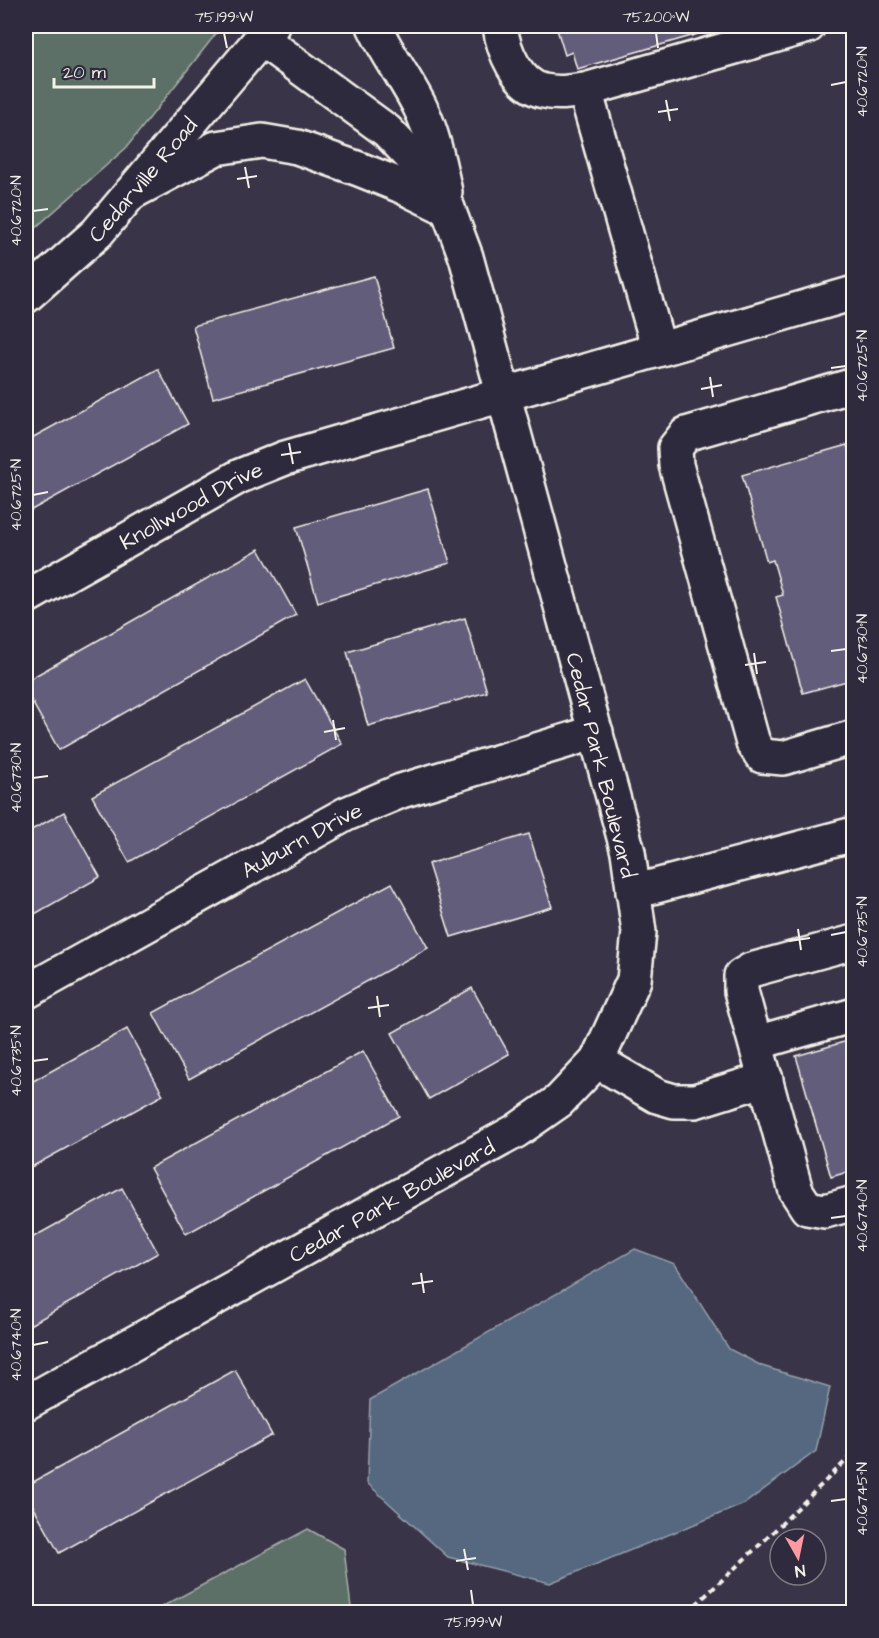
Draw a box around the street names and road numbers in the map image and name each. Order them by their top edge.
street label: Cedarville Road [81,111,205,250]
street label: Knollwood Drive [114,454,268,558]
street label: Cedar Park Boulevard [558,649,644,881]
street label: Auburn Drive [236,795,367,886]
street label: Cedar Park Boulevard [284,1132,501,1271]

